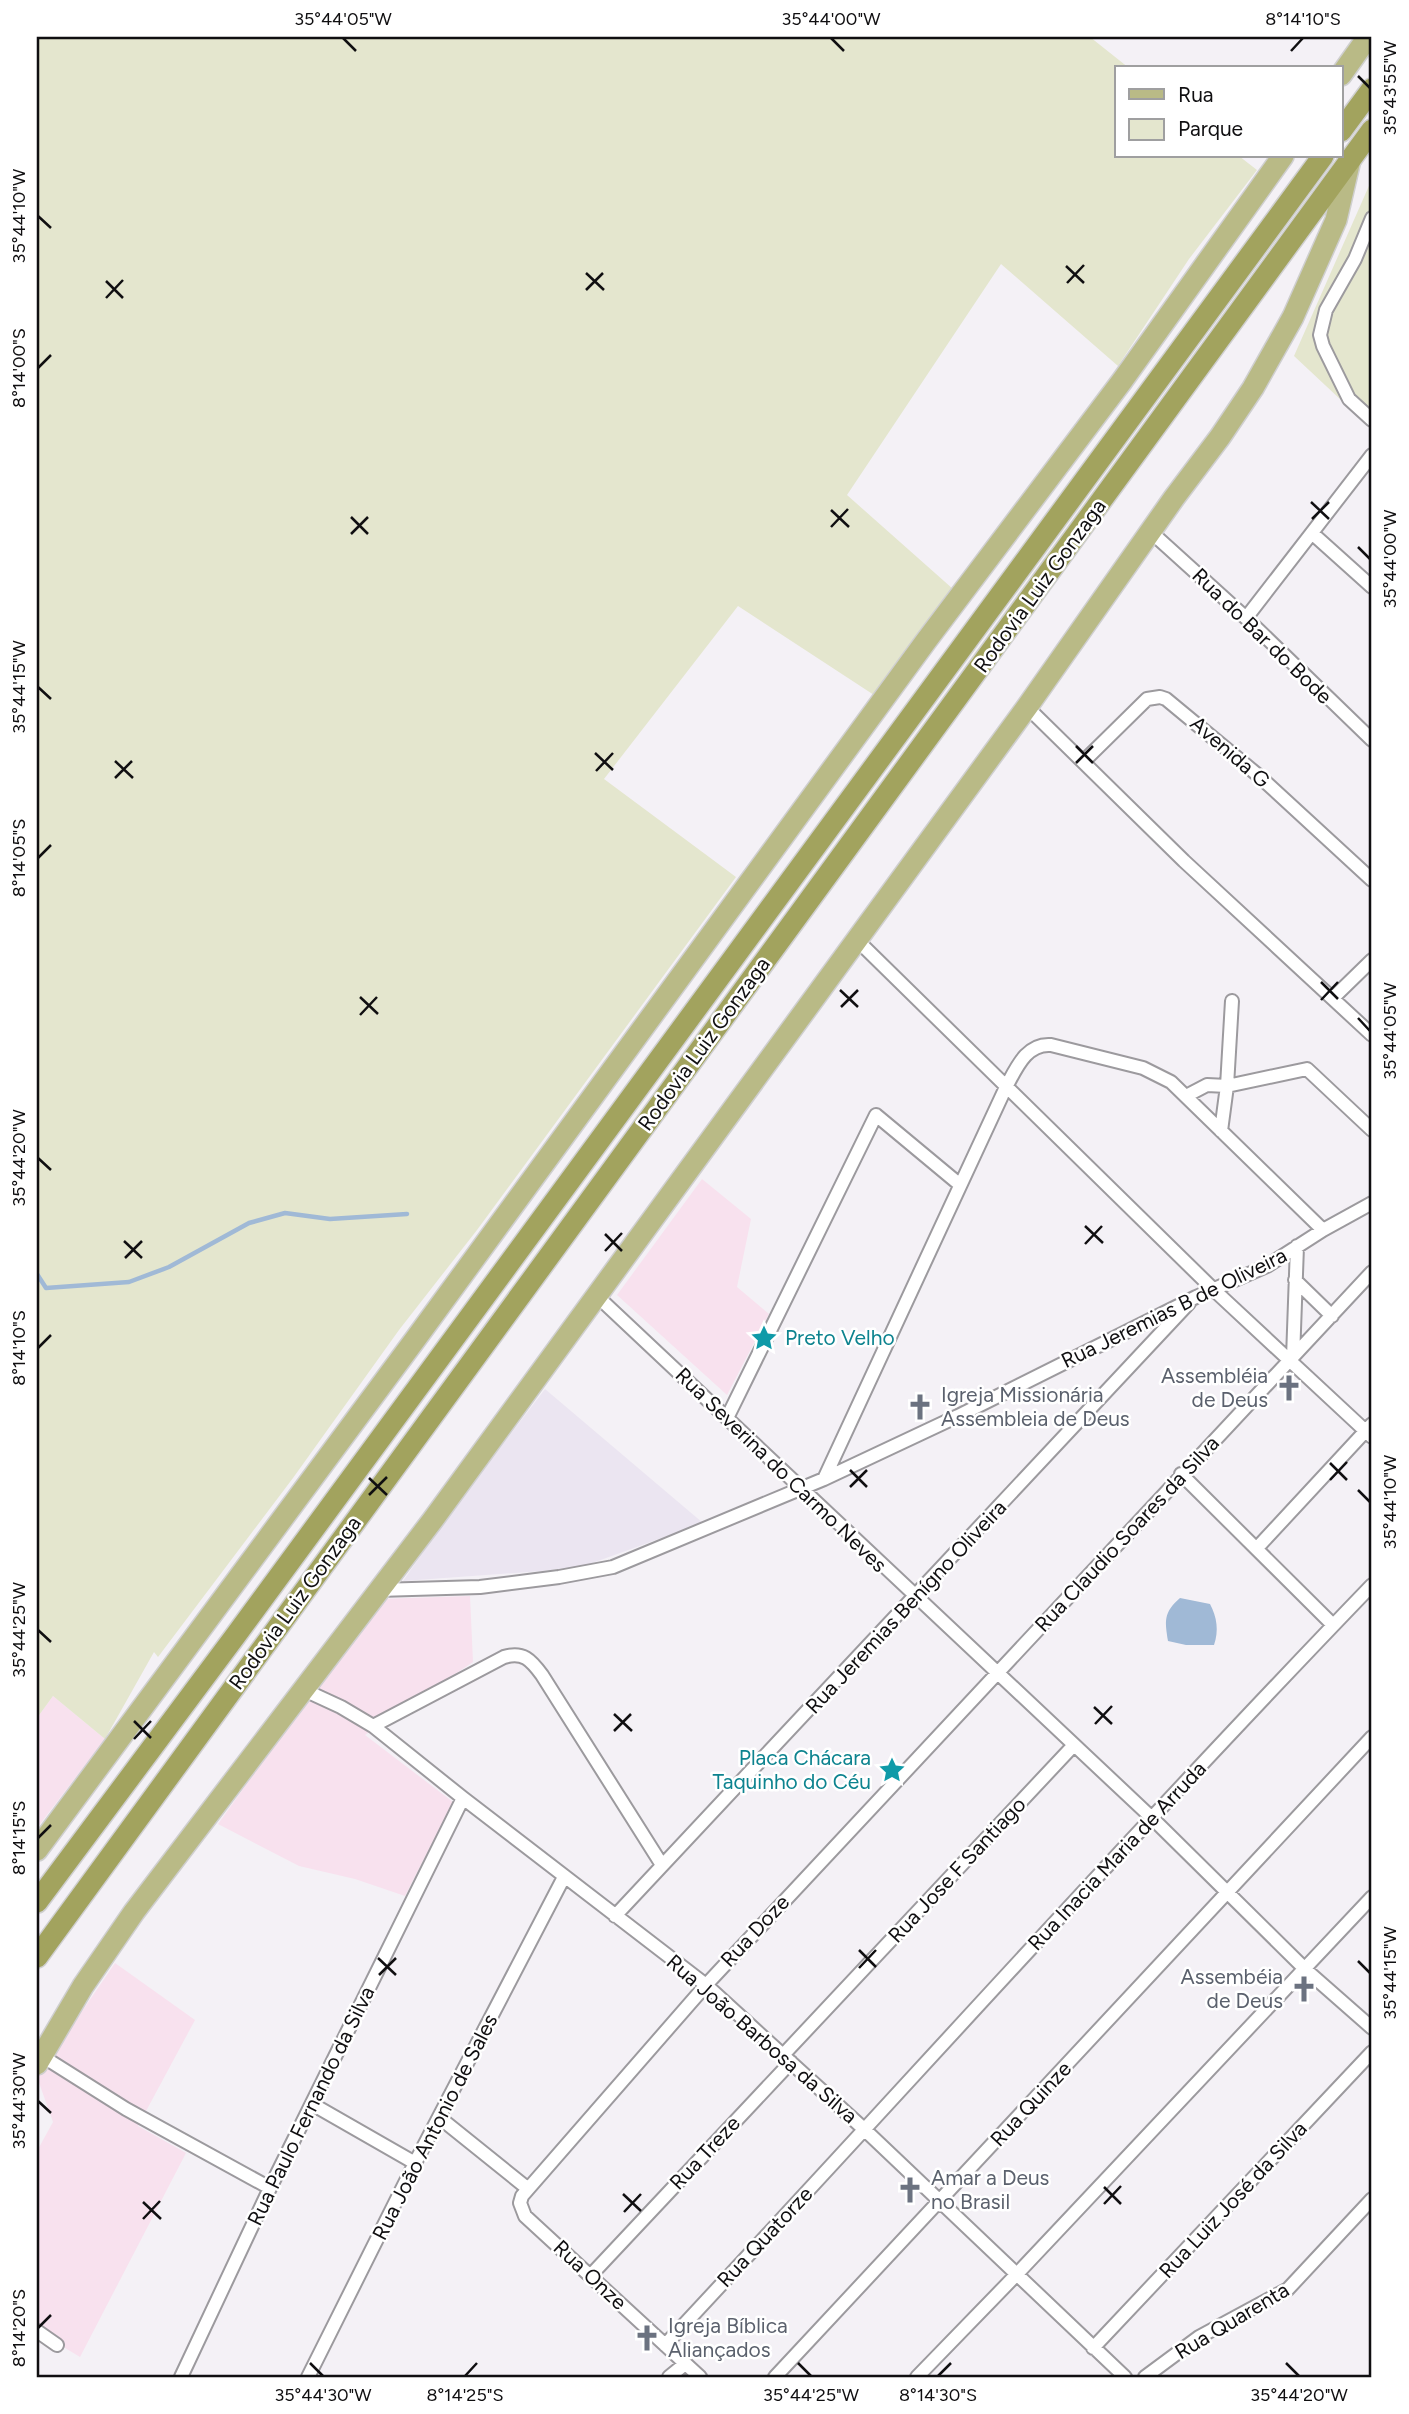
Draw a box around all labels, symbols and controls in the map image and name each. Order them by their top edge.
text: 35°44'05"W [294,8,393,30]
text: 35°44'00"W [782,8,881,30]
text: 8°14'10"S [1265,8,1341,30]
text: 35°43'55"W [1379,40,1401,136]
legend [1115,66,1342,158]
text: Rua [1178,82,1214,107]
text: Parque [1178,116,1243,141]
text: 35°44'10"W [8,168,30,263]
text: 8°14'00"S [8,328,30,408]
street label: Rodovia Luiz Gonzaga [968,494,1111,677]
text: 35°44'00"W [1379,509,1401,608]
street label: Rua do Bar do Bode [1187,562,1337,709]
text: 35°44'15"W [8,640,30,734]
street label: Avenida G [1186,710,1275,793]
text: 8°14'05"S [8,819,30,897]
street label: Rodovia Luiz Gonzaga [632,952,775,1135]
text: 35°44'05"W [1379,981,1401,1080]
text: 35°44'20"W [8,1109,30,1207]
street label: Rua Jeremias B de Oliveira [1057,1242,1291,1373]
text: 8°14'10"S [8,1310,30,1386]
place icon: Preto Velho [749,1323,779,1353]
place label: Preto Velho [785,1325,895,1350]
street label: Rua Severina do Carmo Neves [671,1362,892,1577]
place label: Assembléia de Deus [1161,1363,1268,1412]
church icon: Assembléia de Deus [1274,1373,1304,1403]
place label: Igreja Missionária Assembleia de Deus [941,1382,1130,1431]
church icon: Igreja Missionária Assembleia de Deus [905,1392,935,1422]
street label: Rua Claudio Soares da Silva [1029,1430,1224,1637]
text: 35°44'10"W [1379,1454,1401,1549]
street label: Rua Jeremias Benígno Oliveira [800,1495,1011,1719]
street label: Rodovia Luiz Gonzaga [223,1511,366,1694]
text: 35°44'25"W [8,1581,30,1678]
place label: Placa Chácara Taquinho do Céu [712,1745,871,1794]
place icon: Placa Chácara Taquinho do Céu [877,1755,907,1785]
street label: Rua Inacia Maria de Arruda [1022,1756,1211,1955]
street label: Rua Jose F Santiago [883,1792,1031,1948]
text: 8°14'15"S [8,1801,30,1875]
street label: Rua Doze [715,1890,794,1972]
text: 35°44'15"W [1379,1926,1401,2020]
street label: Rua João Barbosa da Silva [662,1949,863,2128]
place label: Assembéia de Deus [1181,1964,1283,2013]
church icon: Assembéia de Deus [1289,1974,1319,2004]
street label: Rua Paulo Fernando da Silva [242,1982,379,2229]
street label: Rua João Antonio de Sales [367,2010,502,2244]
text: 35°44'30"W [8,2052,30,2150]
street label: Rua Quinze [985,2056,1076,2151]
street label: Rua Treze [664,2111,745,2195]
street label: Rua Luiz José da Silva [1154,2116,1312,2283]
place label: Amar a Deus no Brasil [931,2165,1049,2214]
church icon: Amar a Deus no Brasil [895,2175,925,2205]
street label: Rua Quatorze [712,2181,818,2292]
street label: Rua Onze [549,2235,632,2315]
street label: Rua Quarenta [1170,2277,1293,2364]
text: 8°14'20"S [8,2289,30,2367]
place label: Igreja Bíblica Aliançados [668,2313,788,2362]
church icon: Igreja Bíblica Aliançados [632,2323,662,2353]
text: 35°44'30"W [274,2384,372,2406]
text: 8°14'25"S [426,2384,504,2406]
text: 35°44'25"W [763,2384,860,2406]
text: 8°14'30"S [899,2384,977,2406]
text: 35°44'20"W [1250,2384,1348,2406]

